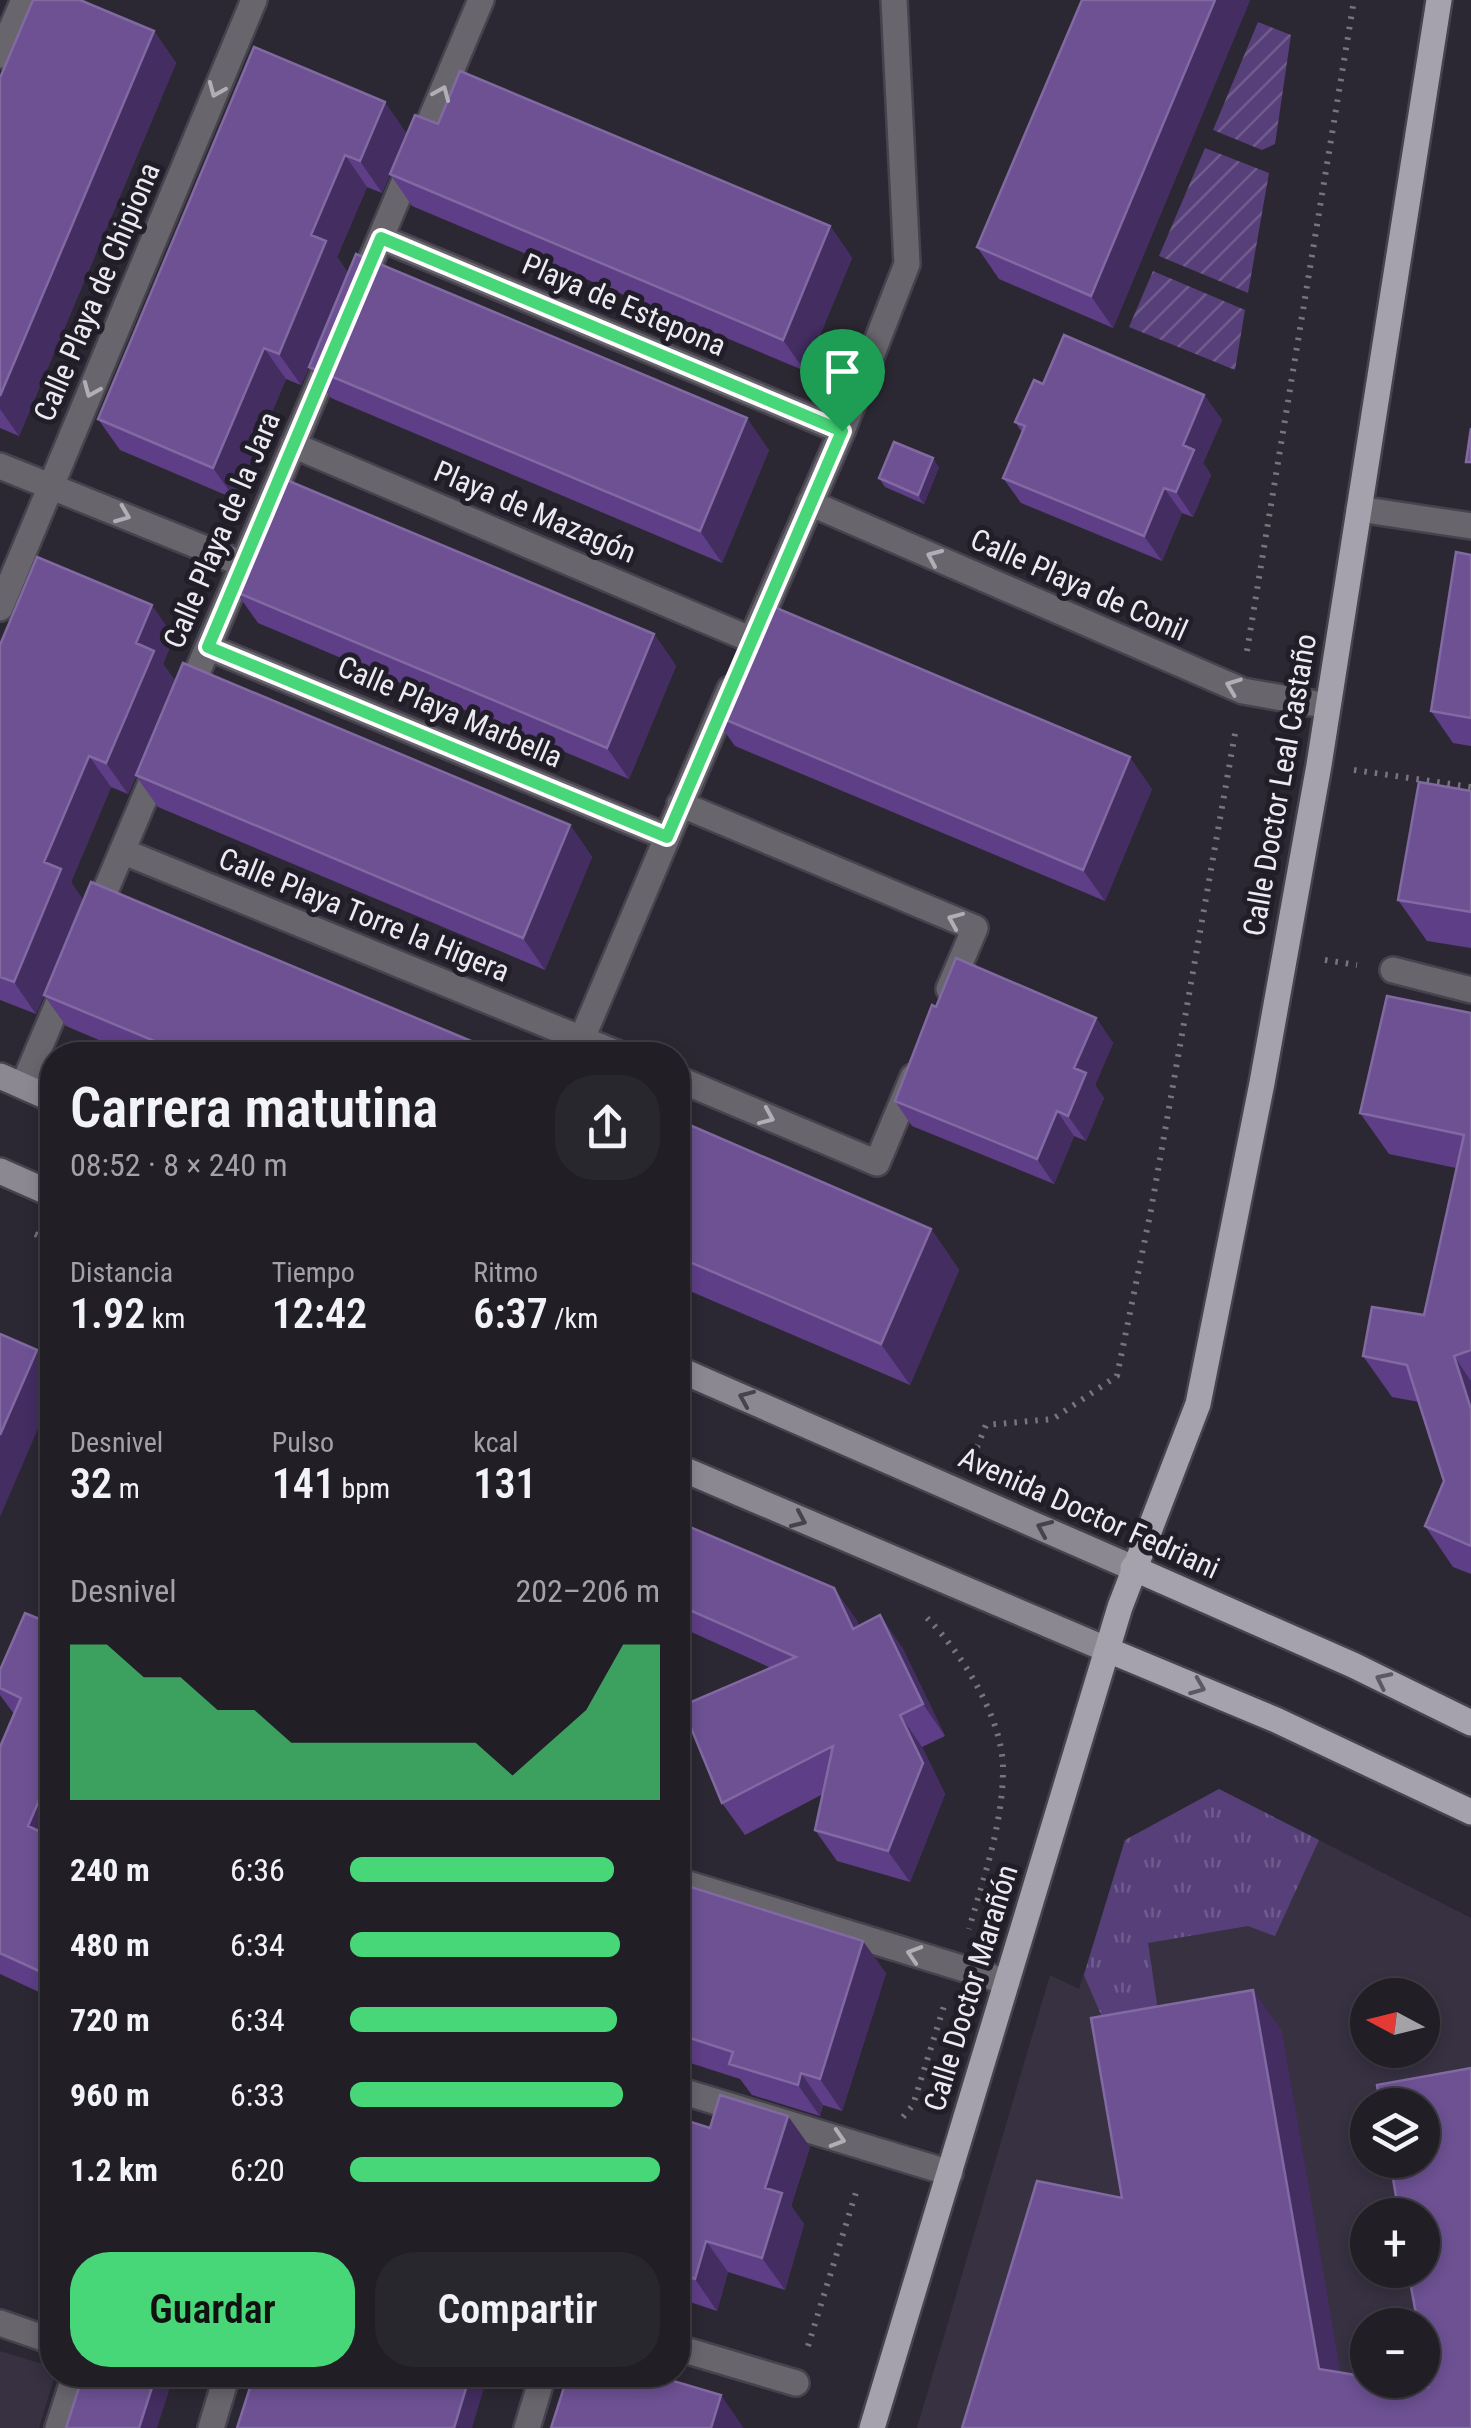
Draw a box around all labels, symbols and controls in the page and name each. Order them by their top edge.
one-way arrow [208,80,228,98]
one-way arrow [430,85,450,103]
street label: Calle Playa de Chipiona [26,157,167,426]
street label: Playa de Estepona [517,246,731,363]
pin [800,329,885,432]
icon: arrive [815,344,870,399]
one-way arrow [83,380,103,398]
street label: Calle Playa de la Jara [156,406,287,653]
street label: Playa de Mazagón [429,453,641,570]
one-way arrow [113,503,131,523]
street label: Calle Playa de Conil [965,521,1193,648]
one-way arrow [926,549,944,569]
street label: Calle Doctor Leal Castaño [1236,631,1323,939]
street label: Calle Playa Marbella [333,648,568,775]
one-way arrow [1225,677,1242,698]
street label: Calle Playa Torre la Higera [214,840,515,989]
one-way arrow [947,912,965,932]
button: share [555,1075,660,1180]
text: Carrera matutina [70,1076,438,1140]
one-way arrow [757,1105,775,1125]
text: 08:52 · 8 × 240 m [70,1146,288,1184]
text: Distancia [70,1256,173,1289]
text: Tiempo [272,1256,355,1289]
text: Ritmo [473,1256,538,1289]
text: 1.92 [70,1289,145,1338]
text: 12:42 [272,1289,367,1338]
text: 6:37 [473,1289,548,1338]
text: km [145,1302,185,1335]
text: /km [548,1302,598,1335]
one-way arrow [738,1390,756,1410]
text: Desnivel [70,1426,163,1459]
text: Pulso [272,1426,334,1459]
text: kcal [473,1426,518,1459]
street label: Avenida Doctor Fedriani [954,1439,1225,1586]
text: 32 [70,1459,112,1508]
text: 141 [272,1459,335,1508]
text: 131 [473,1459,537,1508]
text: m [112,1472,140,1505]
text: bpm [335,1472,390,1505]
one-way arrow [789,1508,807,1528]
one-way arrow [1036,1520,1054,1540]
text: Desnivel [70,1572,177,1610]
text: 202–206 m [515,1572,660,1610]
one-way arrow [1376,1673,1394,1693]
one-way arrow [1188,1676,1206,1696]
text: 240 m [70,1851,150,1889]
text: 6:36 [230,1851,285,1889]
street label: Calle Doctor Marañón [916,1860,1025,2115]
text: 480 m [70,1926,150,1964]
text: 6:34 [230,1926,285,1964]
one-way arrow [906,1945,923,1966]
north arrow [1350,1978,1440,2068]
map controls [1350,1978,1440,2398]
text: 720 m [70,2001,150,2039]
text: 6:34 [230,2001,285,2039]
text: 960 m [70,2076,150,2114]
text: 6:33 [230,2076,285,2114]
button: layers [1350,2088,1440,2178]
one-way arrow [828,2127,845,2148]
text: 1.2 km [70,2151,158,2189]
text: 6:20 [230,2151,285,2189]
button: + [1350,2198,1440,2288]
button: Guardar [70,2252,355,2367]
button: Compartir [375,2252,660,2367]
button: − [1350,2308,1440,2398]

